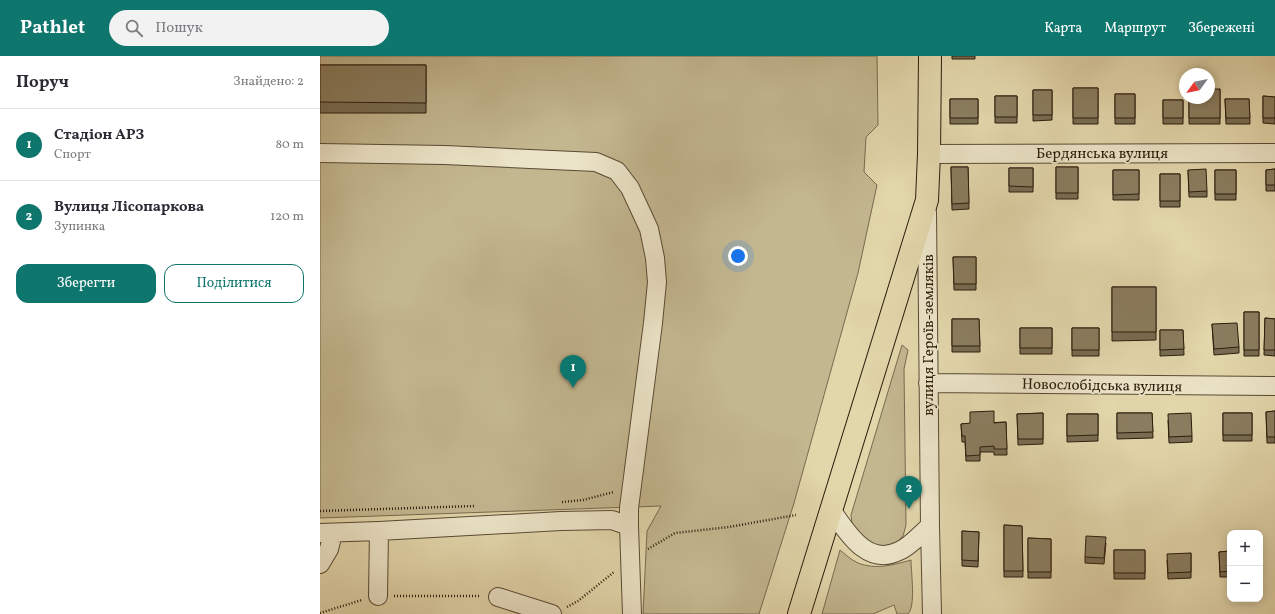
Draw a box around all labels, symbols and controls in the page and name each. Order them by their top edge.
search box [109,10,389,46]
text: Pathlet [20,15,85,41]
icon: search [123,17,145,39]
text: Пошук [155,18,203,39]
text: Карта [1044,19,1082,38]
text: Маршрут [1104,19,1166,38]
text: Збережені [1188,19,1255,38]
north arrow [1179,68,1215,104]
text: Поруч [16,71,69,94]
text: Знайдено: 2 [233,73,304,91]
text: Стадіон АРЗ [54,125,144,146]
text: 1 [26,136,32,154]
text: 80 m [275,136,304,154]
street label: Бердянська вулиця [1036,144,1168,165]
text: Спорт [54,146,91,164]
text: Вулиця Лісопаркова [54,197,204,218]
text: 2 [26,208,32,226]
text: 120 m [270,208,304,226]
text: Зупинка [54,218,105,236]
your location [728,246,748,266]
street label: вулиця Героїв-земляків [919,254,940,416]
button: Зберегти [16,264,156,303]
button: Поділитися [164,264,304,303]
pin: 1 [560,355,586,388]
street label: Новослобідська вулиця [1022,375,1182,398]
pin: 2 [896,476,922,509]
map controls [1227,530,1263,602]
button: + [1227,530,1263,566]
button: − [1227,566,1263,602]

